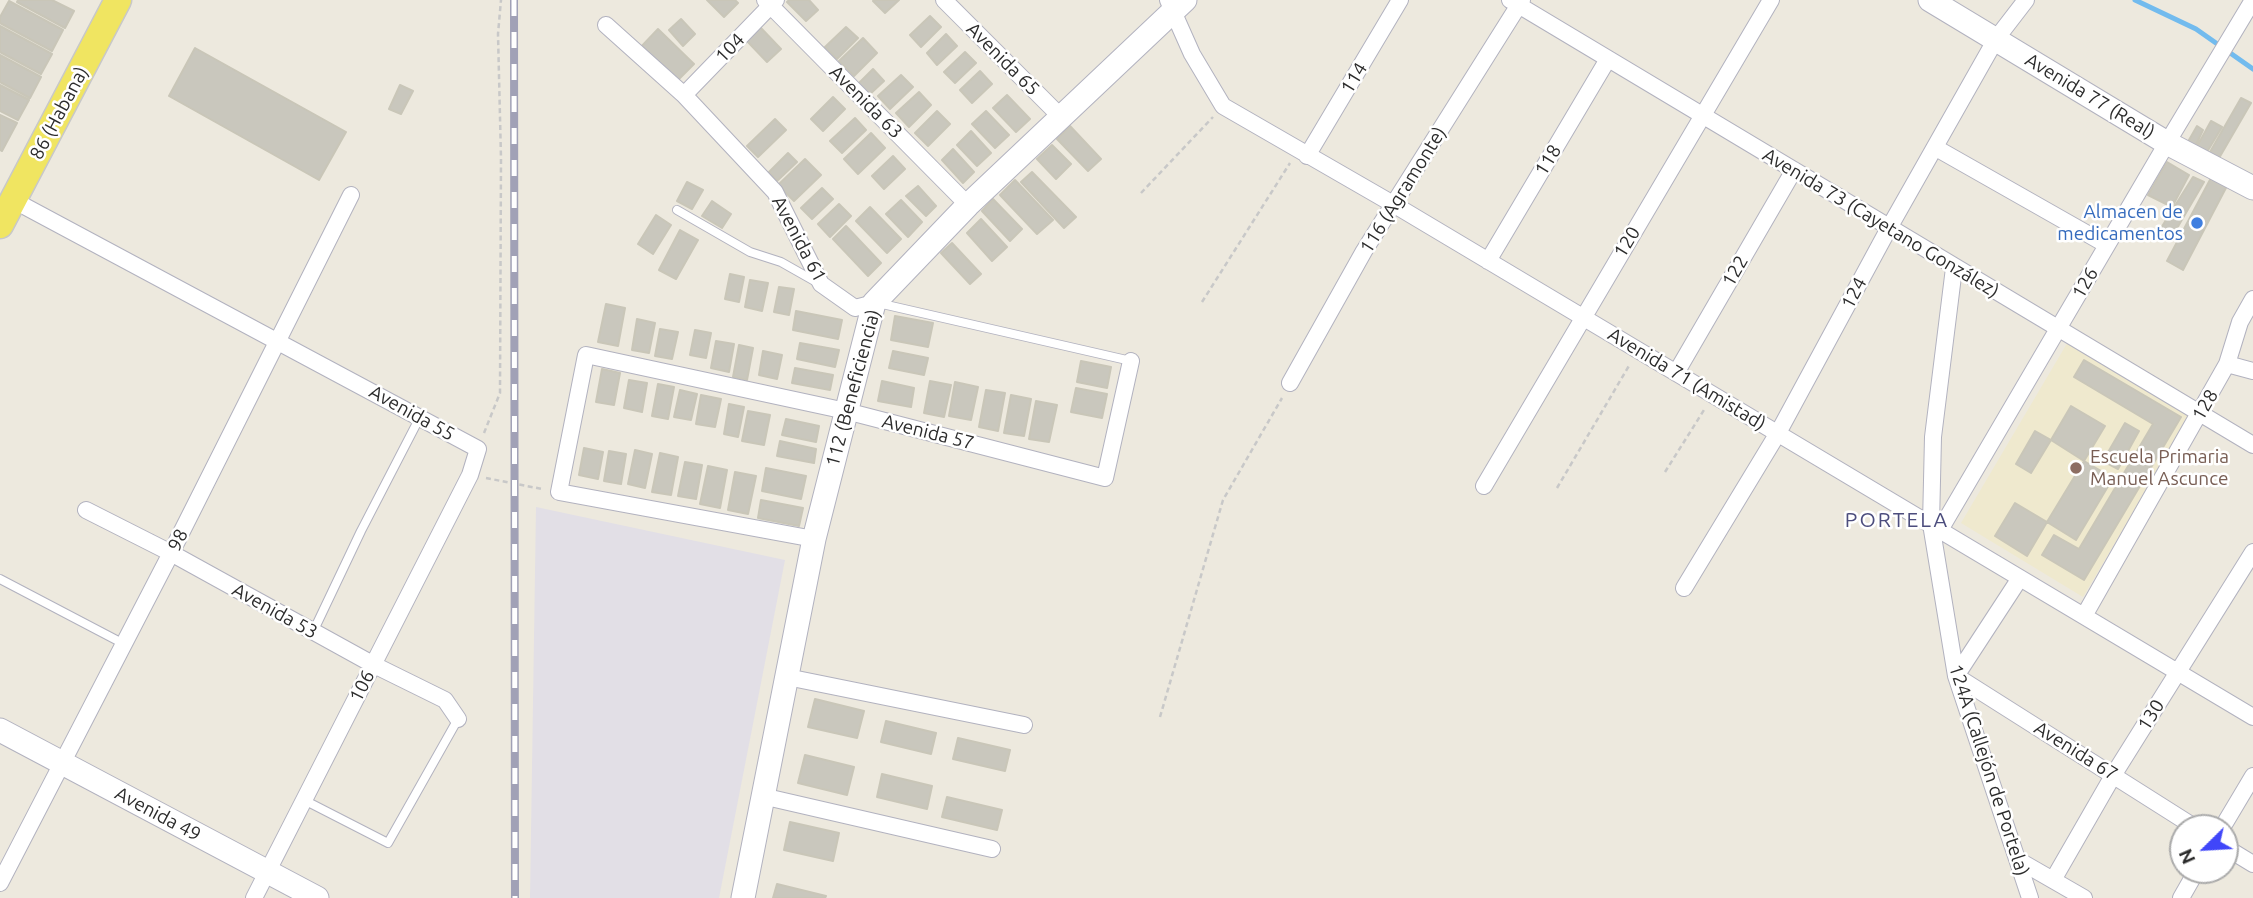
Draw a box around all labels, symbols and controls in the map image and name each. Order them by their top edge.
street label: Avenida 65 [962,18,1044,100]
street label: 104 [711,29,749,67]
street label: Avenida 77 (Real) [2021,48,2159,144]
street label: 114 [1336,58,1372,98]
street label: Avenida 63 [825,61,907,143]
street label: 86 (Habana) [25,63,93,163]
street label: 116 (Agramonte) [1355,123,1451,257]
street label: 118 [1530,140,1566,180]
street label: Avenida 73 (Cayetano González) [1759,143,2003,303]
street label: Avenida 61 [767,192,831,286]
place label: Almacen de medicamentos [2057,201,2183,245]
marker: Almacen de medicamentos [2189,215,2205,231]
street label: 120 [1609,222,1645,262]
street label: 122 [1717,251,1753,291]
street label: 126 [2067,263,2103,303]
street label: 124 [1836,273,1872,313]
street label: 112 (Beneficiencia) [821,307,885,469]
street label: Avenida 71 (Amistad) [1604,323,1770,435]
street label: Avenida 55 [365,380,459,446]
street label: 128 [2187,385,2223,425]
street label: Avenida 57 [880,410,976,454]
place label: Escuela Primaria Manuel Ascunce [2090,446,2229,490]
marker: Escuela Primaria Manuel Ascunce [2068,460,2084,476]
district label: PORTELA [1846,507,1948,533]
street label: 98 [163,525,193,555]
street label: Avenida 53 [228,578,322,644]
street label: 124A (Callejón de Portela) [1944,661,2034,879]
street label: 106 [345,667,379,705]
street label: 130 [2133,695,2169,735]
street label: Avenida 67 [2030,716,2122,786]
street label: Avenida 49 [111,782,205,846]
north arrow [2169,814,2239,884]
text: N [2174,846,2200,868]

